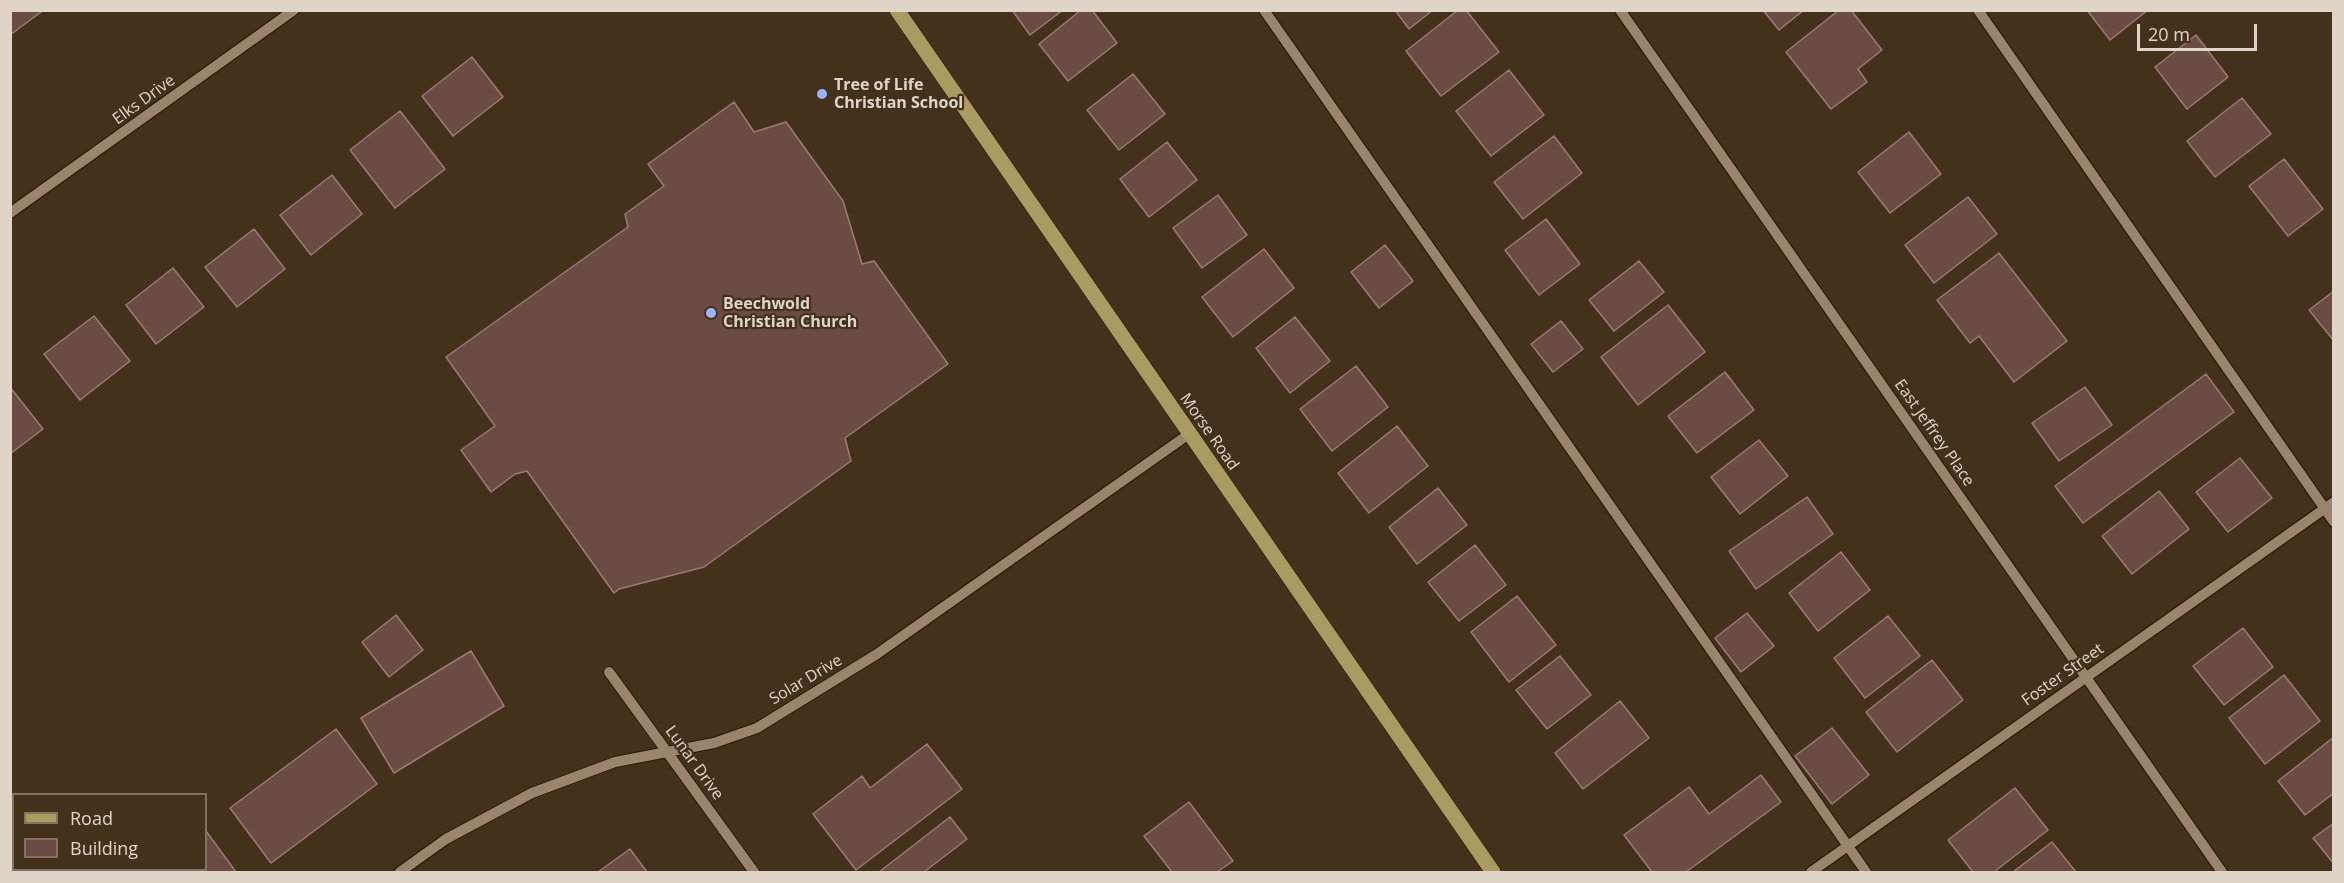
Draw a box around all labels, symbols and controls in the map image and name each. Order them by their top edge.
scale bar [2140,12,2260,50]
text: 20 m [2148,22,2190,46]
street label: Elks Drive [109,71,179,129]
place label: Tree of Life Christian School [834,75,963,113]
marker: Tree of Life Christian School [815,87,829,101]
place label: Beechwold Christian Church [723,294,857,332]
marker: Beechwold Christian Church [704,306,718,320]
street label: East Jeffrey Place [1890,376,1978,490]
street label: Morse Road [1175,390,1243,474]
street label: Foster Street [2018,640,2108,710]
street label: Solar Drive [766,651,846,709]
street label: Lunar Drive [661,722,727,804]
legend [12,793,207,871]
text: Road [70,806,113,830]
text: Building [70,836,138,860]

